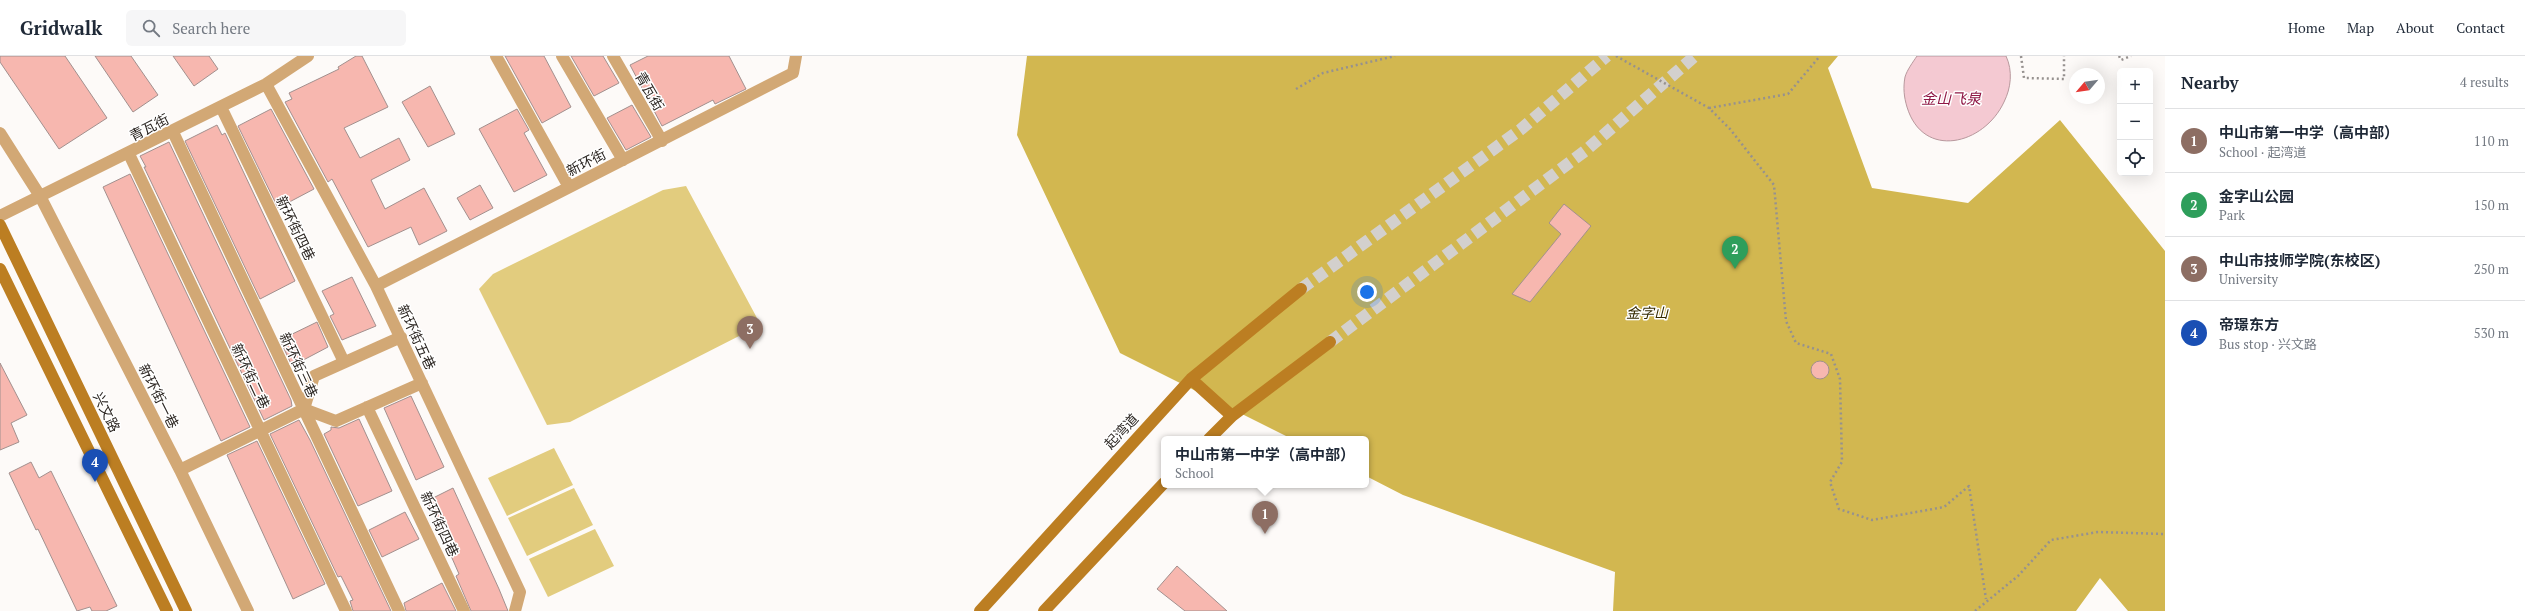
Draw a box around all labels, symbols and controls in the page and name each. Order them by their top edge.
search box [126,10,406,46]
text: Gridwalk [20,15,102,40]
icon: search [140,17,162,39]
text: Search here [172,18,250,38]
text: Home [2288,18,2325,37]
text: Map [2347,18,2374,37]
text: About [2396,18,2434,37]
text: Contact [2456,18,2505,37]
street label: 青瓦街 [631,68,669,114]
north arrow [2069,68,2105,104]
map controls [2117,68,2153,176]
button: + [2117,68,2153,104]
text: Nearby [2181,71,2239,94]
text: 4 results [2460,73,2509,91]
water label: 金山飞泉 [1921,88,1982,108]
button: − [2117,104,2153,140]
street label: 青瓦街 [126,109,172,145]
text: 中山市第一中学（高中部） [2219,122,2399,142]
text: 1 [2190,132,2198,150]
text: 110 m [2474,132,2509,150]
button: locate [2117,140,2153,176]
text: School · 起湾道 [2219,143,2306,161]
street label: 新环街 [563,144,609,180]
text: 金字山公园 [2219,186,2294,206]
street label: 新环街四巷 [272,192,320,264]
text: 2 [2190,196,2198,214]
text: 150 m [2474,196,2509,214]
text: Park [2219,206,2245,224]
pin: 2 [1722,236,1748,269]
text: 中山市技师学院(东校区) [2219,250,2380,270]
text: 3 [2190,260,2198,278]
text: 250 m [2474,260,2509,278]
text: University [2219,270,2278,288]
your location [1357,282,1377,302]
street label: 新环街五巷 [394,301,440,373]
park label: 金字山 [1626,303,1669,322]
text: 帝璟东方 [2219,314,2279,334]
pin: 3 [737,316,763,349]
text: 4 [2190,324,2198,342]
text: 530 m [2474,324,2509,342]
street label: 新环街三巷 [276,329,322,401]
text: Bus stop · 兴文路 [2219,335,2317,353]
street label: 新环街二巷 [228,340,274,412]
street label: 新环街一巷 [135,361,183,431]
street label: 兴文路 [89,389,125,435]
street label: 起湾道 [1100,409,1142,453]
popup [1161,436,1369,488]
text: 中山市第一中学（高中部） [1175,444,1355,464]
pin: 4 [82,449,108,482]
text: School [1175,464,1214,482]
street label: 新环街四巷 [417,488,463,560]
pin: 1 [1252,501,1278,534]

